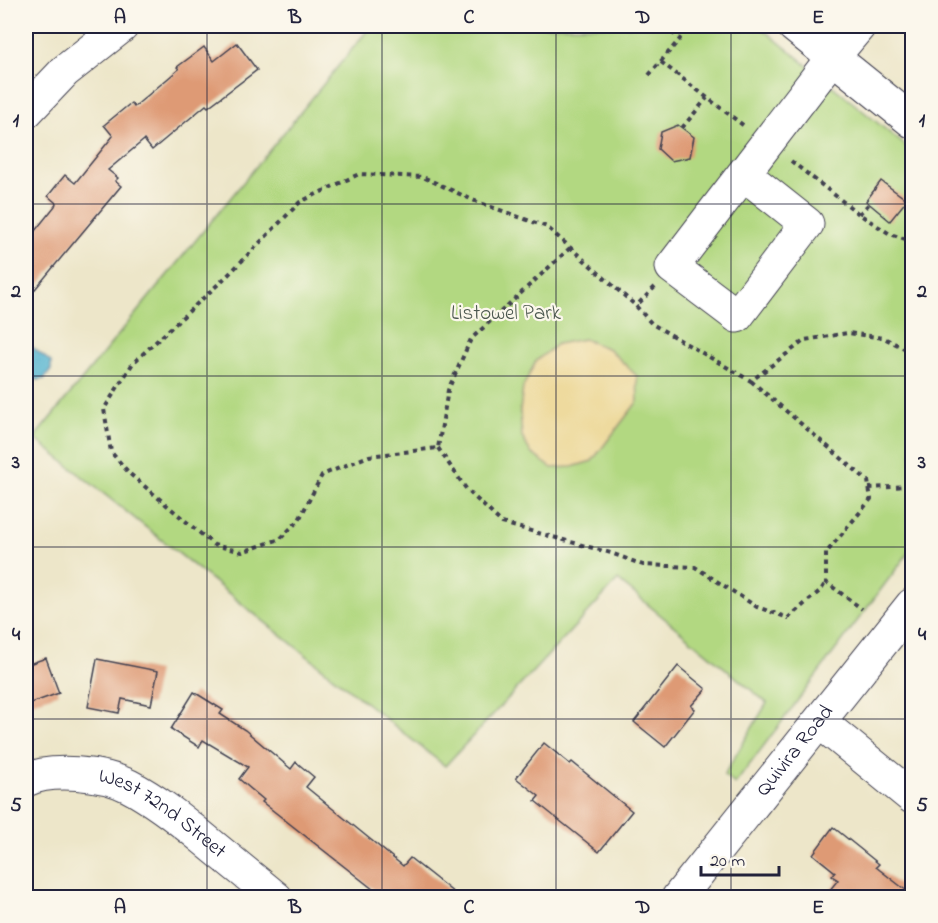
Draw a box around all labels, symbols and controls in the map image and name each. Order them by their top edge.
text: A [114,4,126,33]
text: B [287,4,302,33]
text: C [464,4,475,33]
text: D [635,4,650,33]
text: E [812,4,824,33]
text: 1 [13,107,20,136]
text: 1 [919,107,926,136]
text: 2 [10,278,21,307]
text: 2 [916,278,927,307]
park label: Listowel Park [451,299,562,329]
text: 3 [11,449,20,478]
text: 3 [917,449,926,478]
text: 4 [12,621,21,650]
text: 4 [918,621,927,650]
street label: Quivira Road [749,699,841,803]
street label: West 72nd Street [95,762,232,866]
text: 5 [10,792,22,821]
text: 5 [916,792,928,821]
scale bar [701,839,779,877]
text: 20 m [710,849,745,875]
text: A [114,894,126,923]
text: B [287,894,302,923]
text: C [464,894,475,923]
text: D [635,894,650,923]
text: E [812,894,824,923]

